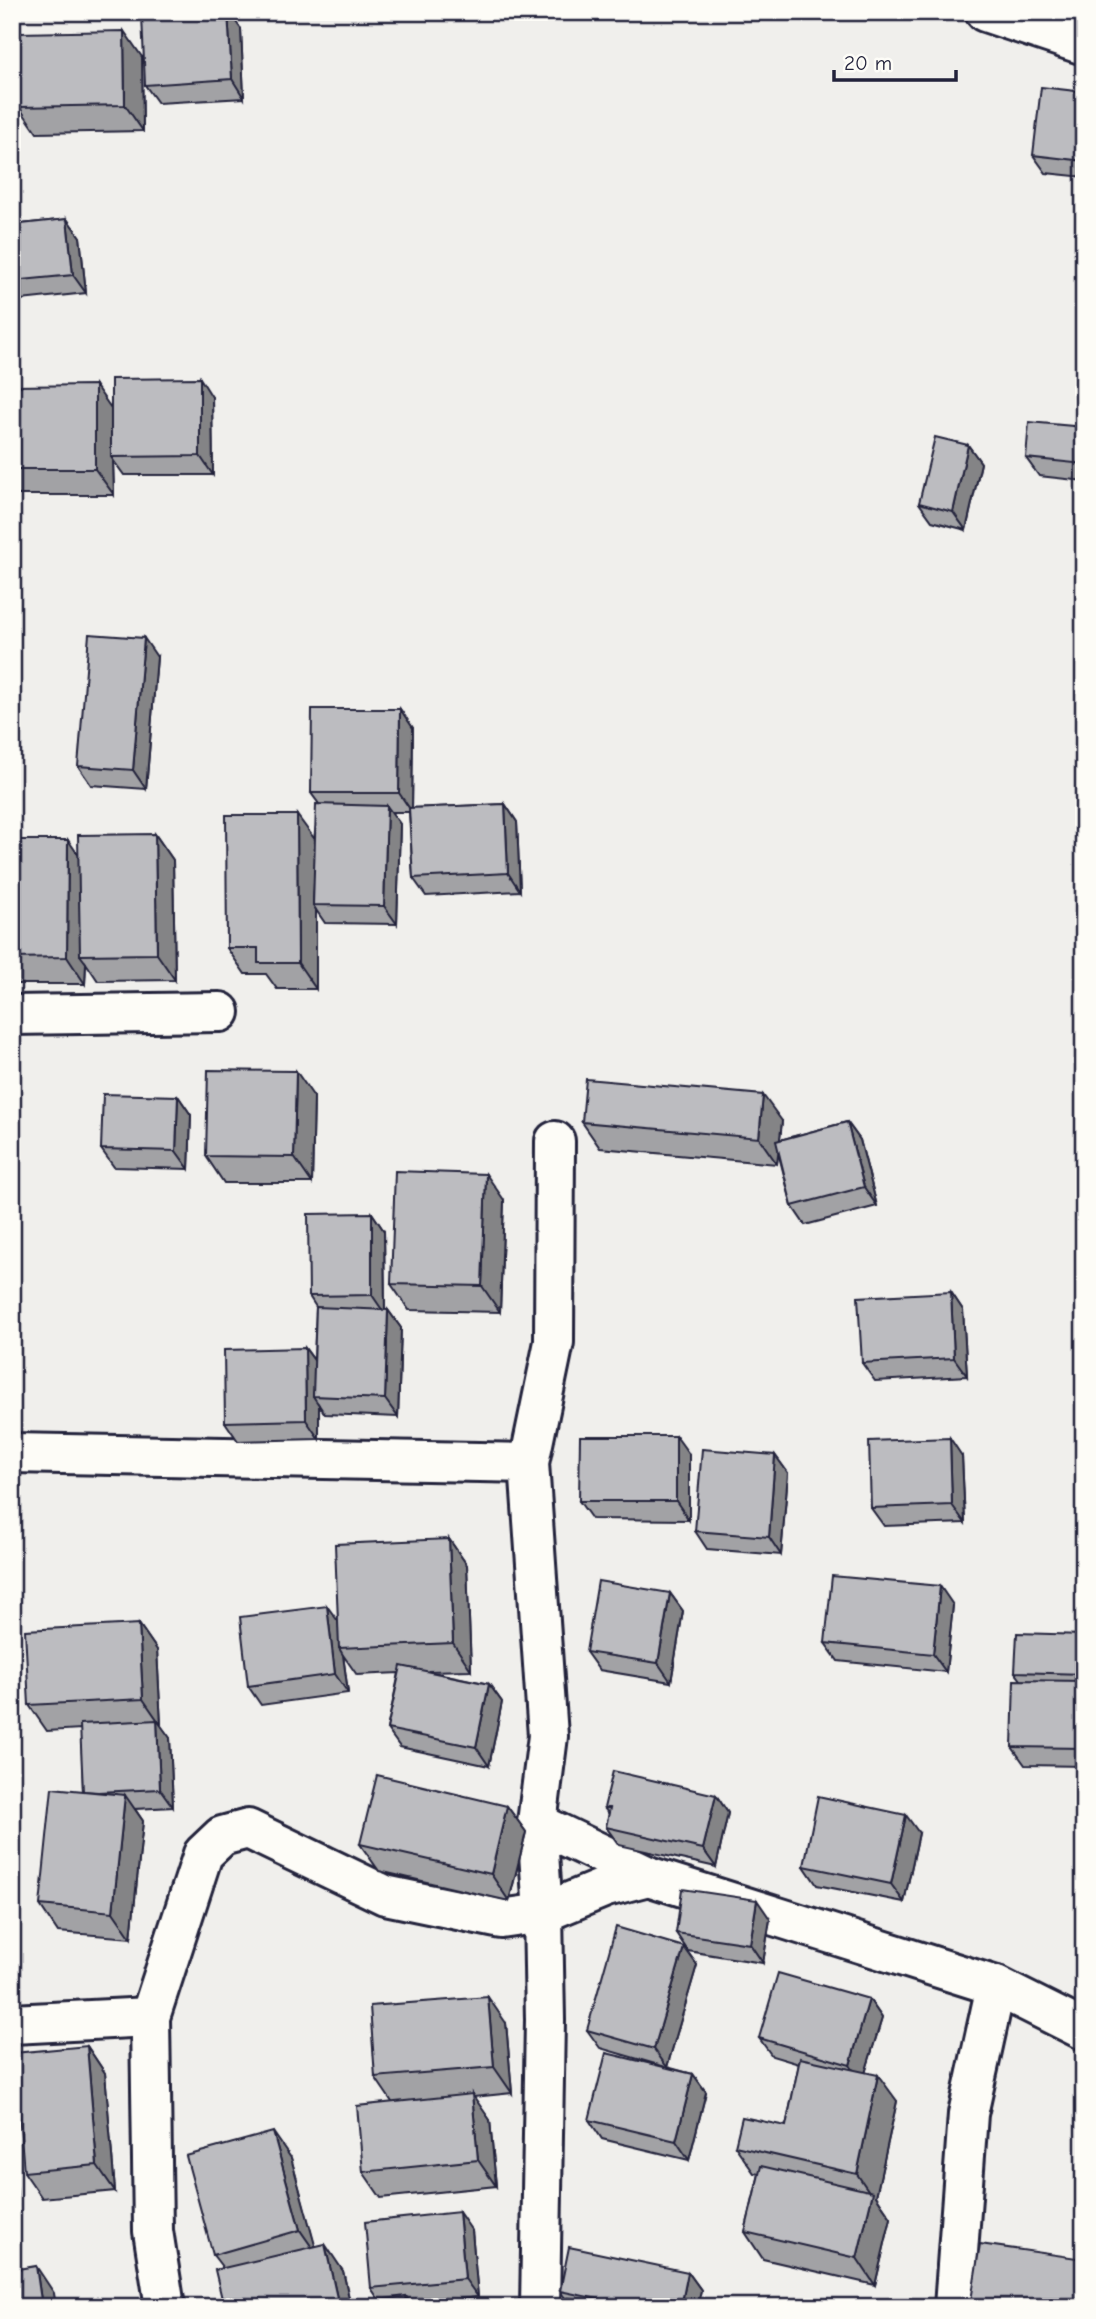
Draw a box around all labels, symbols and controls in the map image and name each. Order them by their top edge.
scale bar [834,38,956,82]
text: 20 m [844,51,892,75]

